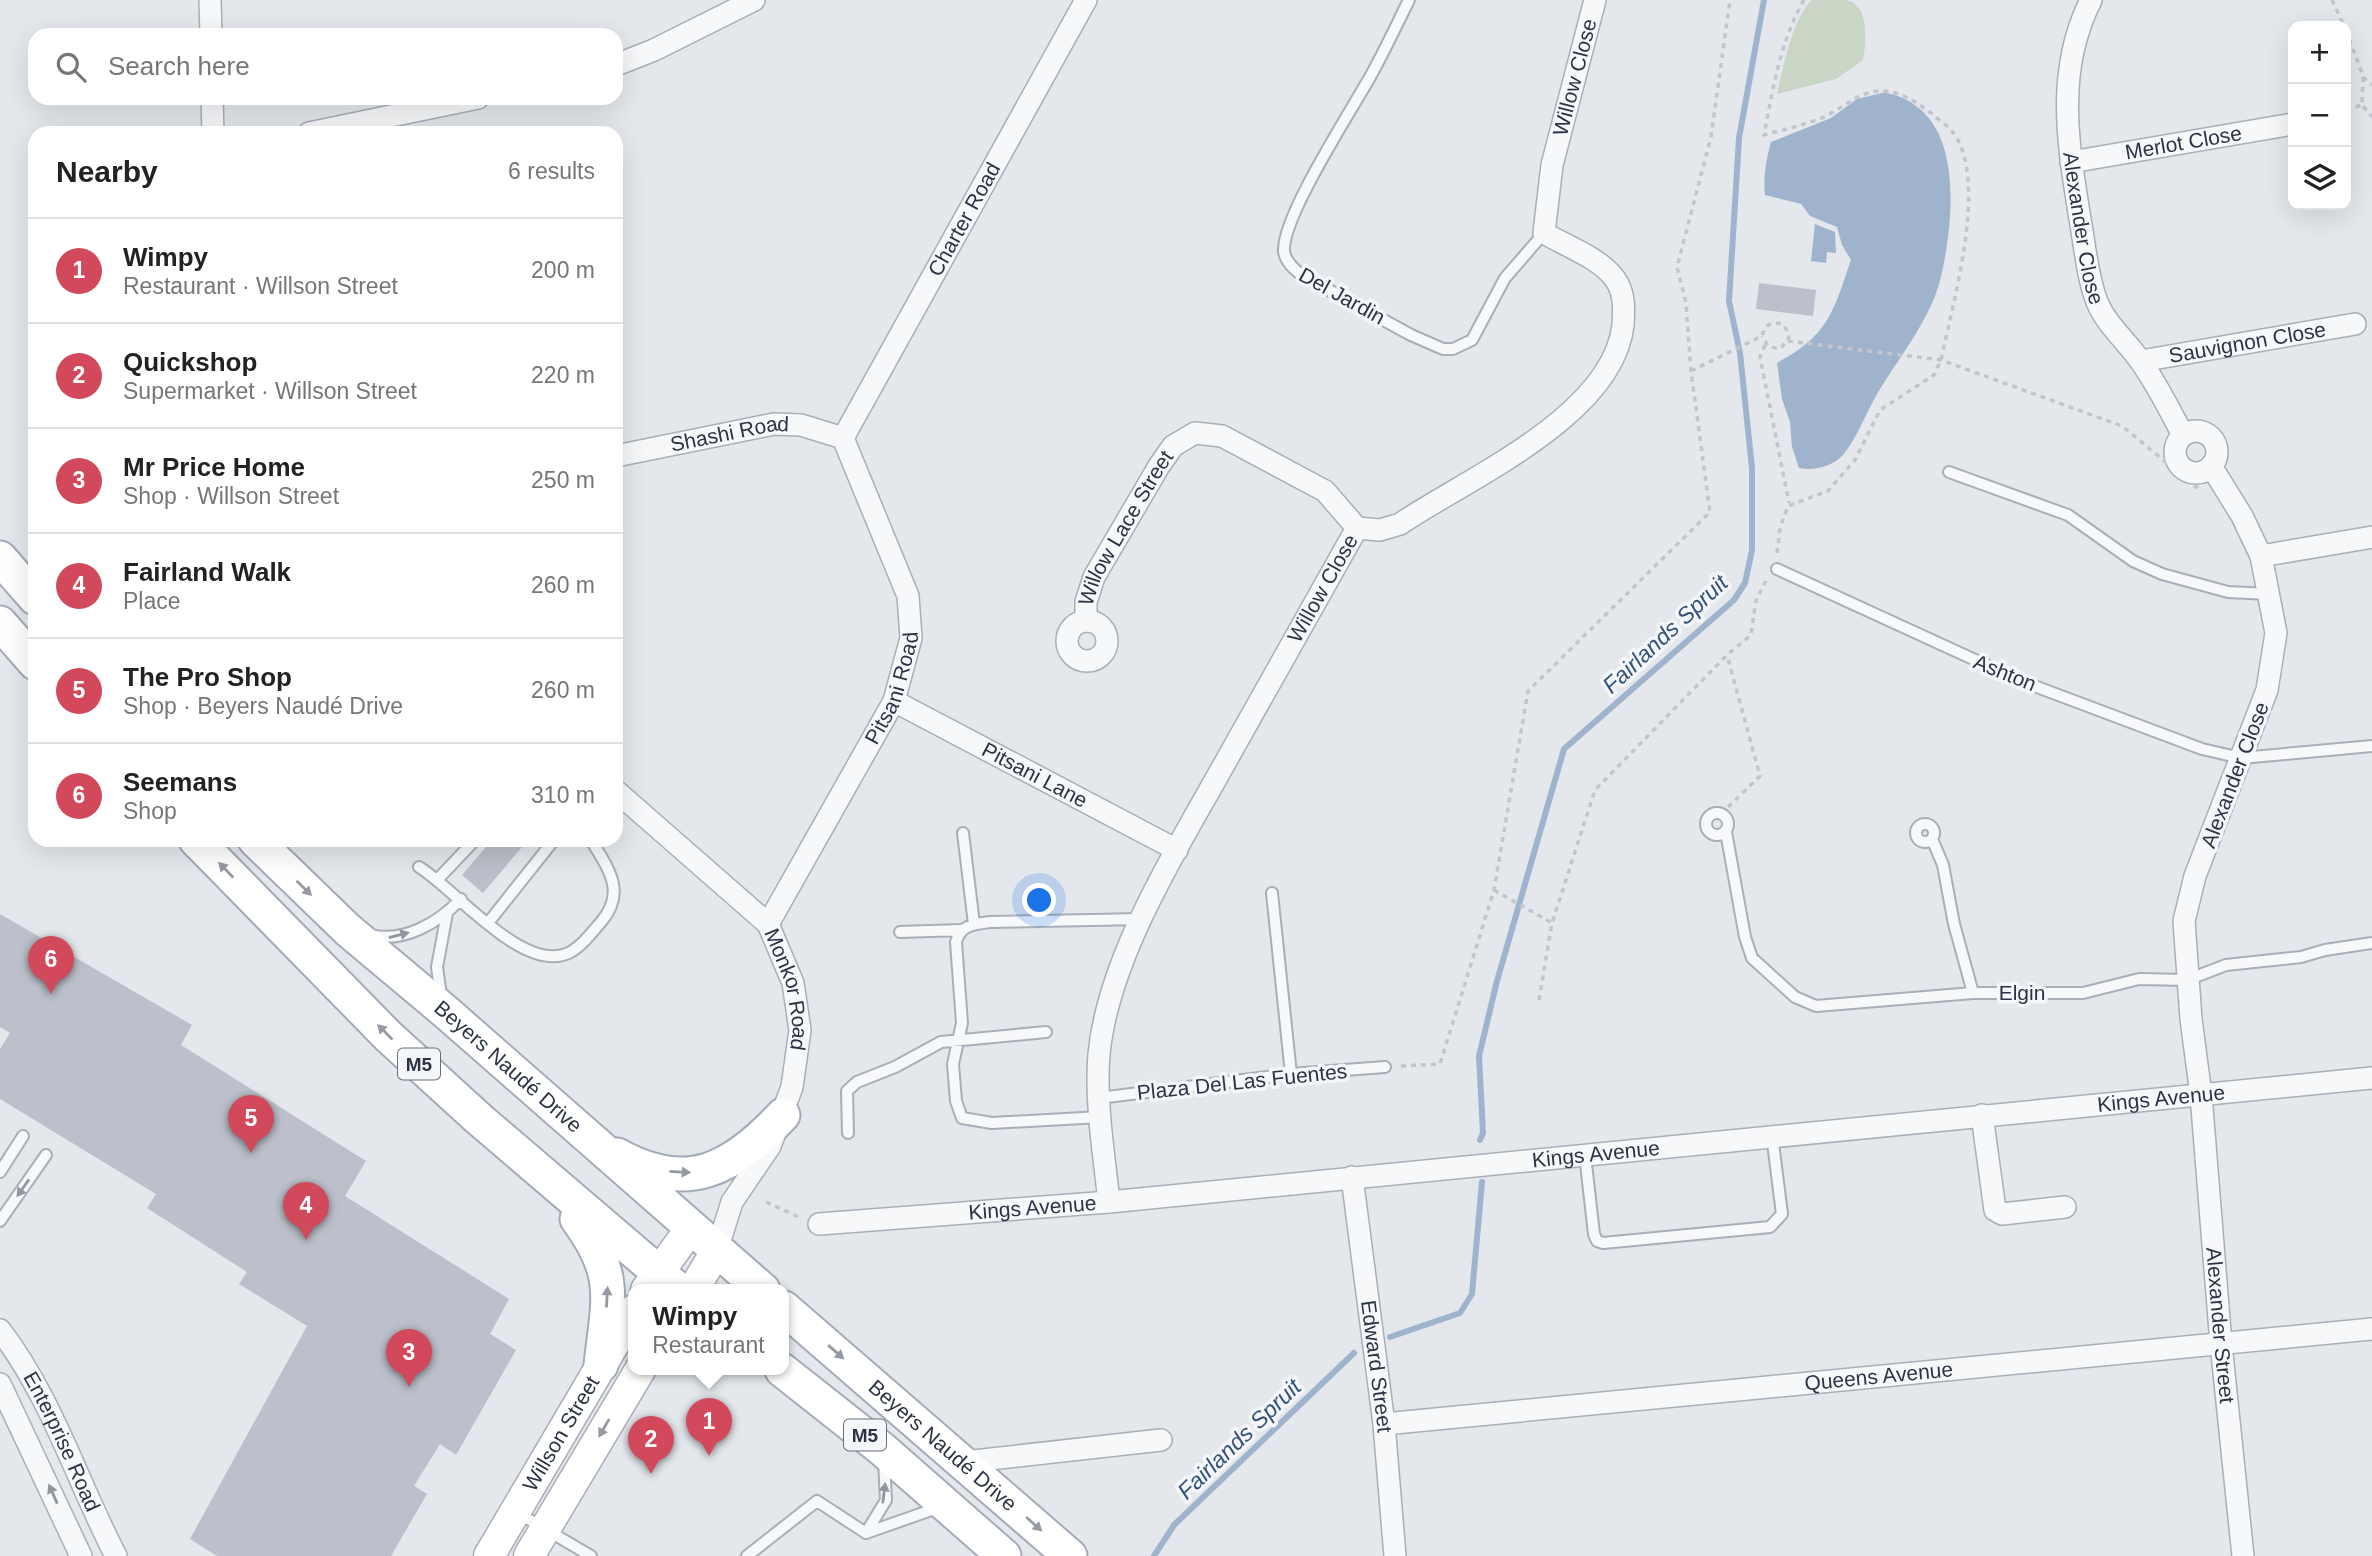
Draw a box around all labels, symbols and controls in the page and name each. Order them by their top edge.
street label: Willow Close [1548,16,1601,138]
map controls [2288,21,2351,210]
button: + [2288,21,2351,84]
search box [28,28,623,105]
icon: search [52,48,90,86]
text: Search here [108,51,250,81]
button: − [2288,84,2351,147]
street label: Merlot Close [2123,121,2243,164]
button: layers [2288,147,2351,210]
street label: Alexander Close [2059,151,2109,307]
text: Nearby [56,155,158,188]
text: 6 results [508,158,595,184]
street label: Charter Road [923,158,1005,280]
text: Wimpy [123,242,208,272]
text: 1 [73,257,85,283]
text: 200 m [531,257,595,283]
street label: Del Jardin [1295,263,1389,329]
text: Restaurant · Willson Street [123,273,398,299]
street label: Sauvignon Close [2167,317,2328,367]
text: Quickshop [123,347,257,377]
text: 2 [73,362,85,388]
text: 220 m [531,362,595,388]
text: Supermarket · Willson Street [123,378,417,404]
street label: Shashi Road [668,412,789,456]
street label: Willow Lace Street [1074,446,1177,608]
text: Mr Price Home [123,452,305,482]
text: 3 [73,467,85,493]
text: 250 m [531,467,595,493]
text: Shop · Willson Street [123,483,339,509]
street label: Willow Close [1283,530,1362,646]
text: Fairland Walk [123,557,291,587]
water label: Fairlands Spruit [1597,568,1734,698]
text: 4 [73,572,85,598]
text: 260 m [531,572,595,598]
text: Place [123,588,181,614]
street label: Pitsani Road [860,631,922,748]
street label: Ashton [1971,650,2040,695]
text: The Pro Shop [123,662,292,692]
text: 5 [73,677,85,703]
text: 260 m [531,677,595,703]
text: Shop · Beyers Naudé Drive [123,693,403,719]
street label: Alexander Close [2196,699,2273,851]
street label: Pitsani Lane [978,738,1091,812]
text: Seemans [123,767,237,797]
text: 6 [73,782,85,808]
text: 310 m [531,782,595,808]
text: Shop [123,798,177,824]
one-way arrow [218,862,234,879]
one-way arrow [295,879,312,895]
your location [1022,883,1056,917]
street label: Monkor Road [760,925,812,1052]
one-way arrow [389,929,411,940]
pin: 6 [28,936,74,994]
street label: Elgin [1999,981,2045,1004]
street label: Beyers Naudé Drive [430,996,587,1137]
one-way arrow [377,1025,394,1041]
road number: M5 [398,1048,440,1080]
street label: Plaza Del Las Fuentes [1136,1059,1348,1104]
street label: Kings Avenue [2096,1081,2226,1116]
pin: 5 [228,1095,274,1153]
street label: Kings Avenue [1531,1136,1661,1171]
one-way arrow [669,1167,691,1178]
one-way arrow [16,1179,30,1197]
pin: 4 [283,1182,329,1240]
street label: Kings Avenue [968,1191,1097,1224]
street label: Alexander Street [2202,1246,2239,1404]
popup [628,1284,789,1375]
one-way arrow [602,1286,613,1308]
street label: Edward Street [1357,1299,1397,1434]
text: Wimpy [652,1301,737,1331]
pin: 3 [386,1329,432,1387]
text: Restaurant [652,1332,765,1358]
one-way arrow [827,1344,845,1360]
street label: Queens Avenue [1803,1357,1954,1395]
street label: Enterprise Road [19,1367,105,1515]
street label: Willson Street [518,1372,604,1495]
water label: Fairlands Spruit [1172,1373,1307,1504]
street label: Beyers Naudé Drive [864,1375,1022,1515]
pin: 1 [686,1398,732,1456]
pin: 2 [628,1416,674,1474]
one-way arrow [598,1419,610,1438]
road number: M5 [844,1420,886,1450]
one-way arrow [879,1482,890,1504]
one-way arrow [47,1484,59,1504]
one-way arrow [1025,1516,1043,1532]

